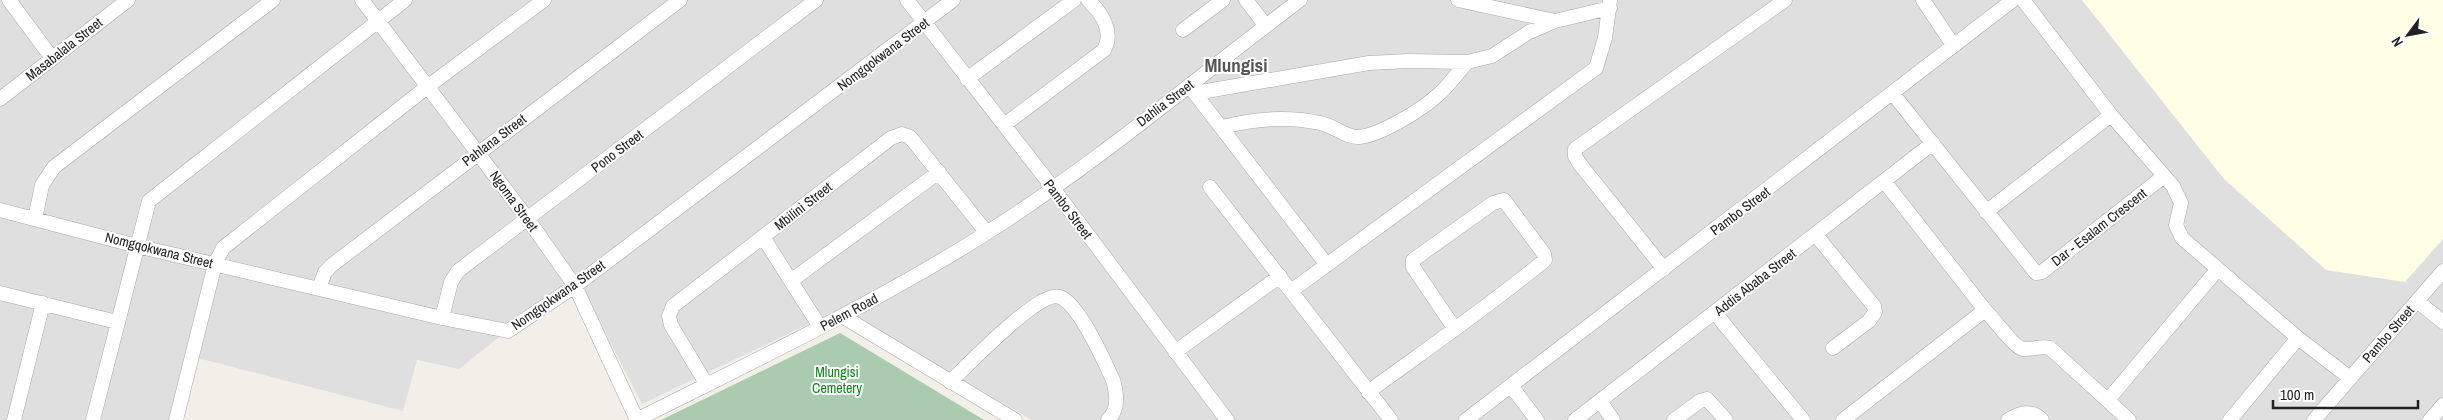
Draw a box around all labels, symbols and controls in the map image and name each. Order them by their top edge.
north arrow [2383,10,2433,60]
street label: Masabalala Street [22,13,106,85]
street label: Nomgqokwana Street [834,14,932,94]
text: N [2387,34,2407,50]
district label: Mlungisi [1204,52,1268,78]
street label: Dahlia Street [1133,76,1197,130]
street label: Pahlana Street [458,110,530,170]
street label: Pono Street [587,126,647,176]
street label: Ngoma Street [486,167,542,235]
street label: Pambo Street [1040,176,1096,242]
street label: Mbilini Street [771,178,835,234]
street label: Pambo Street [1707,183,1773,239]
street label: Dar - Esalam Crescent [2048,184,2150,270]
street label: Nomgqokwana Street [103,228,215,272]
street label: Addis Ababa Street [1710,244,1800,320]
street label: Nomgqokwana Street [508,256,608,334]
street label: Pelem Road [817,289,881,335]
street label: Pambo Street [2358,302,2418,366]
park label: Mlungisi Cemetery [812,363,862,397]
scale bar [2273,378,2418,410]
text: 100 m [2280,384,2314,405]

